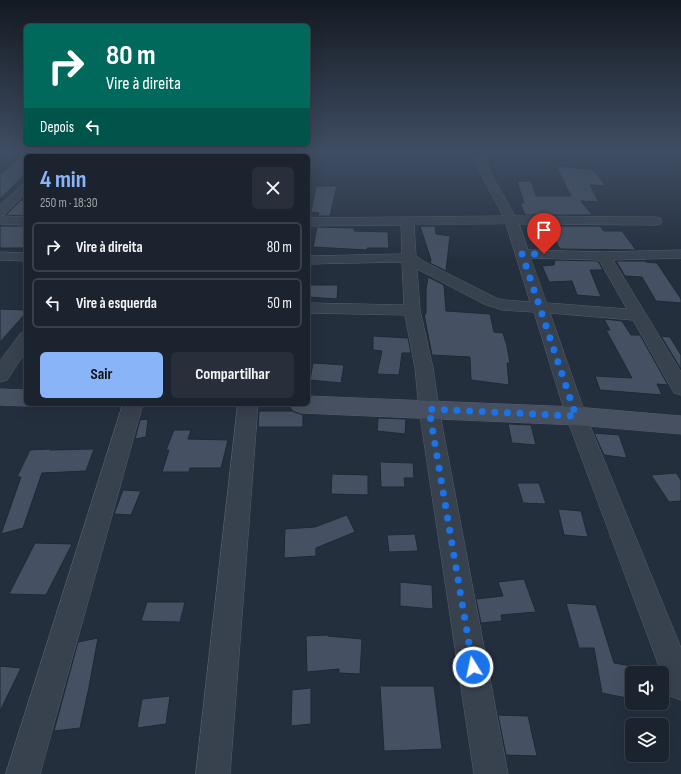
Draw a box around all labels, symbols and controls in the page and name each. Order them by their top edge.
text: 80 m [106,39,155,72]
icon: right [40,40,92,92]
text: Vire à direita [106,73,181,94]
icon: left [82,116,104,138]
text: Depois [40,118,74,137]
text: 4 min [40,165,86,194]
button: close [252,167,294,209]
text: 250 m · 18:30 [40,195,97,211]
pin [527,213,561,254]
icon: arrive [533,219,555,241]
icon: right [42,236,64,258]
text: Vire à direita [76,238,143,257]
text: 80 m [267,238,292,257]
icon: left [42,292,64,314]
text: Vire à esquerda [76,294,157,313]
text: 50 m [267,294,292,313]
button: Sair [40,352,163,398]
button: Compartilhar [171,352,294,398]
position arrow [452,646,494,688]
map controls [625,666,669,762]
button: sound [625,666,669,710]
button: layers [625,718,669,762]

